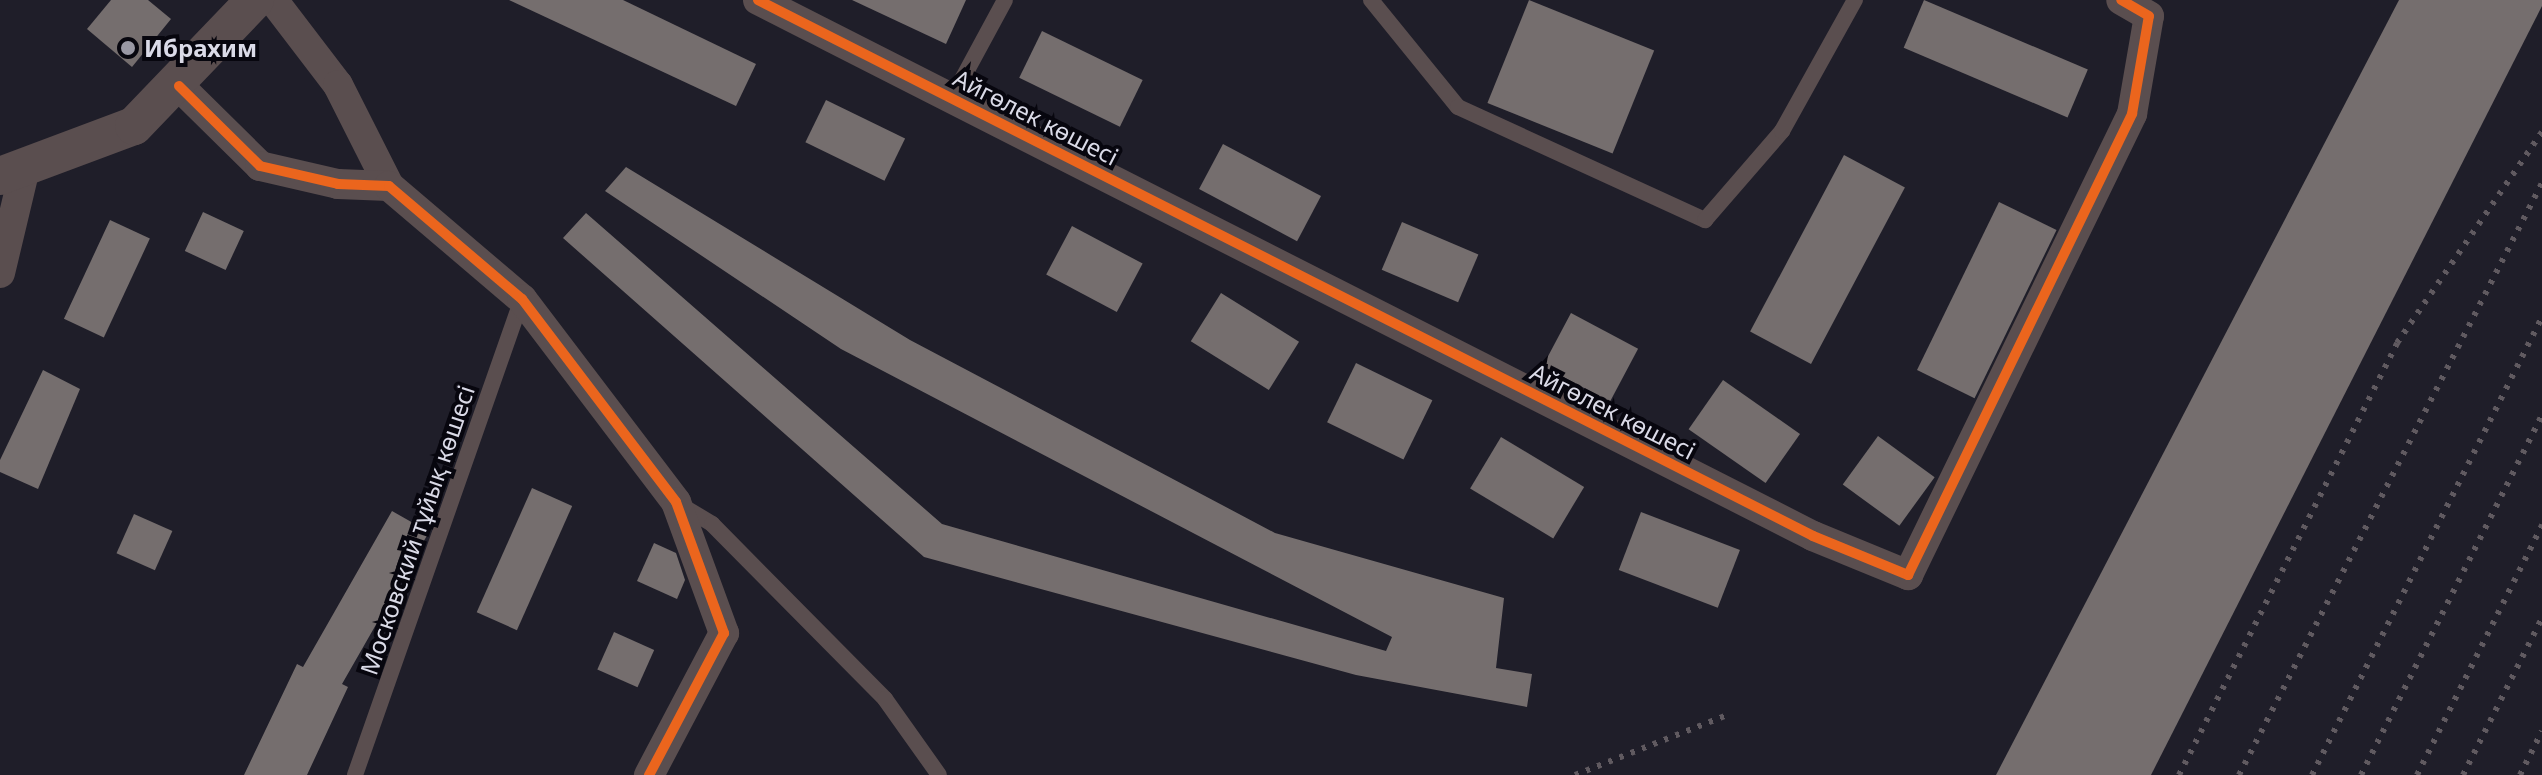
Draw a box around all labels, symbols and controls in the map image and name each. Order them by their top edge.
place label: Ибрахим [144,34,257,62]
marker: Ибрахим [119,39,137,57]
street label: Айгөлек көшесі [949,63,1123,171]
street label: Айгөлек көшесі [1526,357,1700,465]
street label: Московский тұйық көшесі [354,382,480,678]

